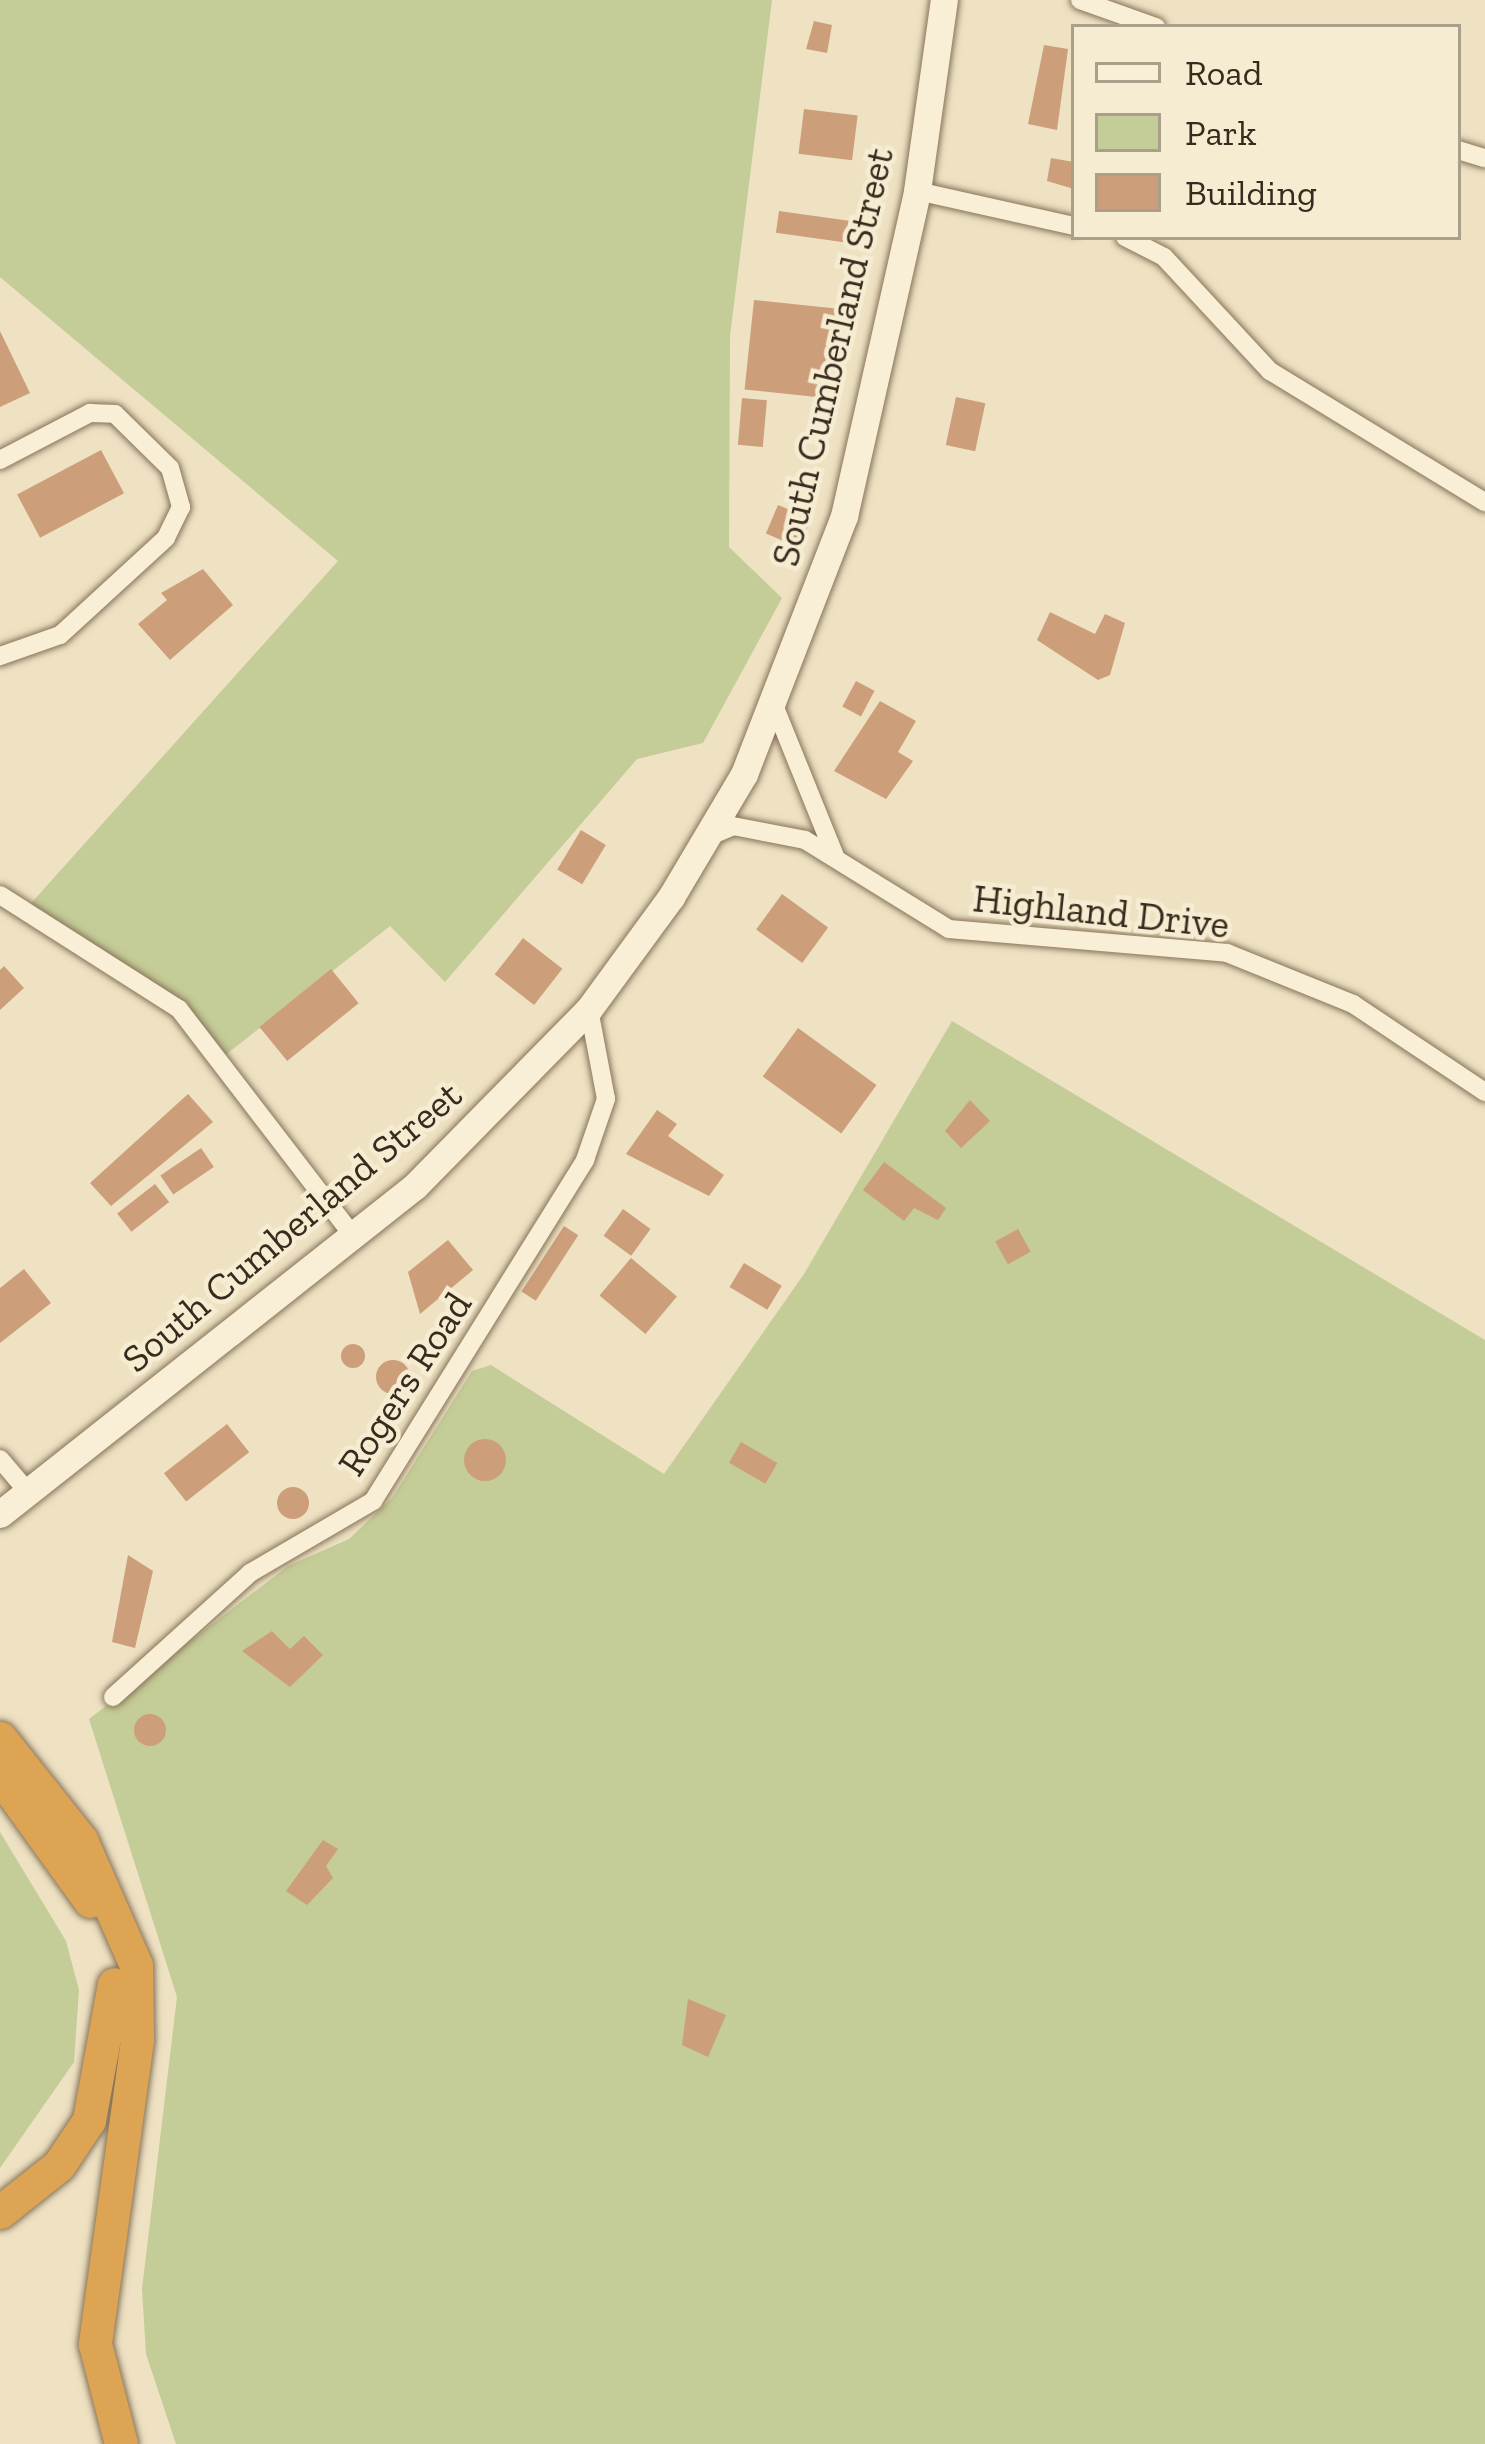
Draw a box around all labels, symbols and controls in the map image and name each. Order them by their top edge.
legend [1071,24,1461,240]
text: Road [1185,51,1262,94]
text: Park [1185,111,1256,154]
street label: South Cumberland Street [762,143,904,571]
text: Building [1185,171,1317,214]
street label: Highland Drive [971,875,1231,949]
street label: South Cumberland Street [113,1071,471,1383]
street label: Rogers Road [328,1283,482,1485]

